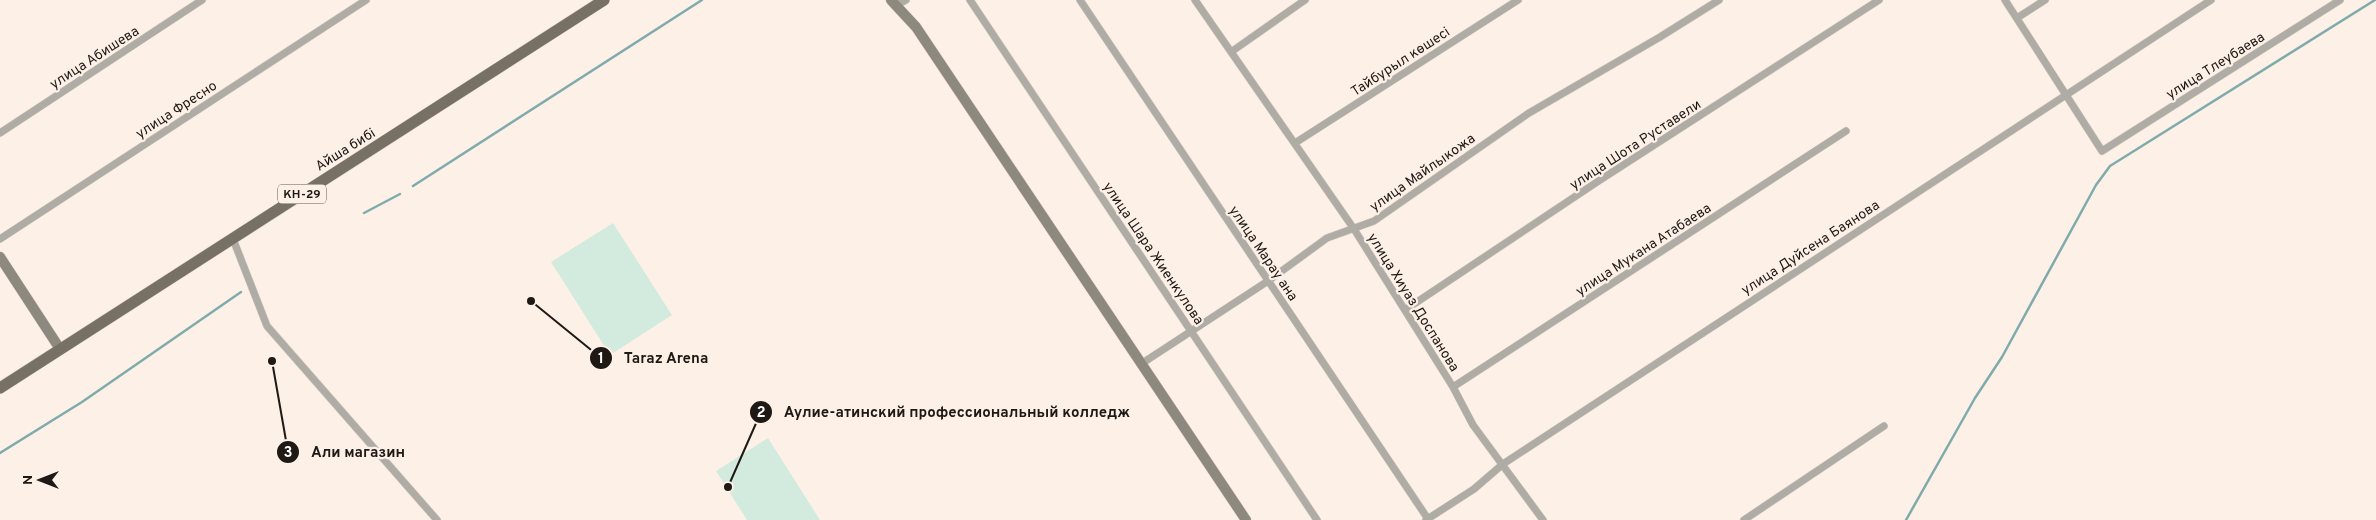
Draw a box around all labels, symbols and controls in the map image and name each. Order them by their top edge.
street label: улица Абишева [47,23,143,93]
street label: Тайбурыл көшесі [1348,24,1453,101]
street label: улица Тлеубаева [2163,29,2268,103]
street label: улица Фресно [133,78,221,143]
street label: улица Шота Руставели [1567,96,1705,194]
street label: Айша бибі [313,125,379,175]
street label: улица Майлыкожа [1367,130,1479,216]
street label: улица Шара Жиенкулова [1099,179,1207,328]
road number: КН-29 [278,184,326,203]
street label: улица Дуйсена Баянова [1739,197,1883,299]
street label: улица Мукана Атабаева [1573,200,1715,300]
street label: улица Марау ана [1225,203,1301,305]
street label: улица Хиуаз Доспанова [1363,230,1462,375]
callout: Taraz Arena [589,343,719,373]
text: 1 [598,350,604,369]
text: Taraz Arena [624,350,708,369]
callout: Аулие-атинский профессиональный колледж [749,397,1140,427]
text: 2 [756,404,766,423]
text: Аулие-атинский профессиональный колледж [784,404,1130,423]
callout: Али магазин [276,437,415,467]
text: 3 [284,444,293,463]
text: Али магазин [311,444,405,463]
north arrow [15,455,65,505]
text: N [20,475,37,485]

